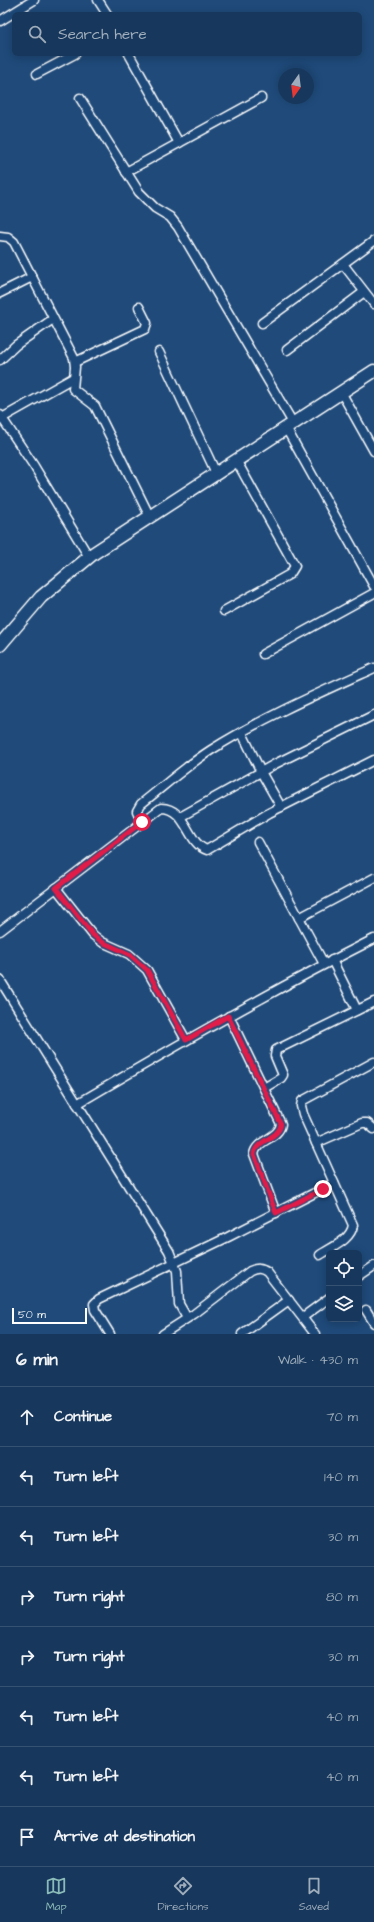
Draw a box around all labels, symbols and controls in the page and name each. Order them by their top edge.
search box [12,12,362,56]
icon: search [26,23,48,45]
text: Search here [58,24,147,45]
north arrow [278,68,314,104]
route start [133,813,151,831]
route end [314,1180,332,1198]
map controls [326,1250,362,1322]
button: locate [326,1250,362,1286]
button: layers [326,1286,362,1322]
scale bar [12,1306,87,1325]
text: 50 m [18,1307,46,1322]
text: 6 min [16,1348,58,1372]
text: Walk · 430 m [278,1351,358,1369]
icon: ahead [16,1406,38,1428]
text: Continue [54,1406,112,1427]
text: 70 m [326,1408,358,1426]
icon: left [16,1466,38,1488]
text: Turn left [54,1466,118,1487]
text: 140 m [324,1468,358,1486]
icon: left [16,1526,38,1548]
text: Turn left [54,1526,118,1547]
text: 30 m [328,1528,358,1546]
icon: right [16,1586,38,1608]
text: Turn right [54,1586,125,1607]
text: 80 m [326,1588,358,1606]
icon: right [16,1646,38,1668]
text: Turn right [54,1646,125,1667]
text: 30 m [328,1648,358,1666]
icon: left [16,1706,38,1728]
text: Turn left [54,1706,118,1727]
text: 40 m [326,1708,358,1726]
icon: left [16,1766,38,1788]
text: Turn left [54,1766,118,1787]
text: 40 m [326,1768,358,1786]
icon: arrive [16,1826,38,1848]
text: Arrive at destination [54,1826,195,1847]
tab: Map [45,1875,67,1914]
tab: Directions [157,1875,209,1914]
tab: Saved [299,1875,329,1914]

